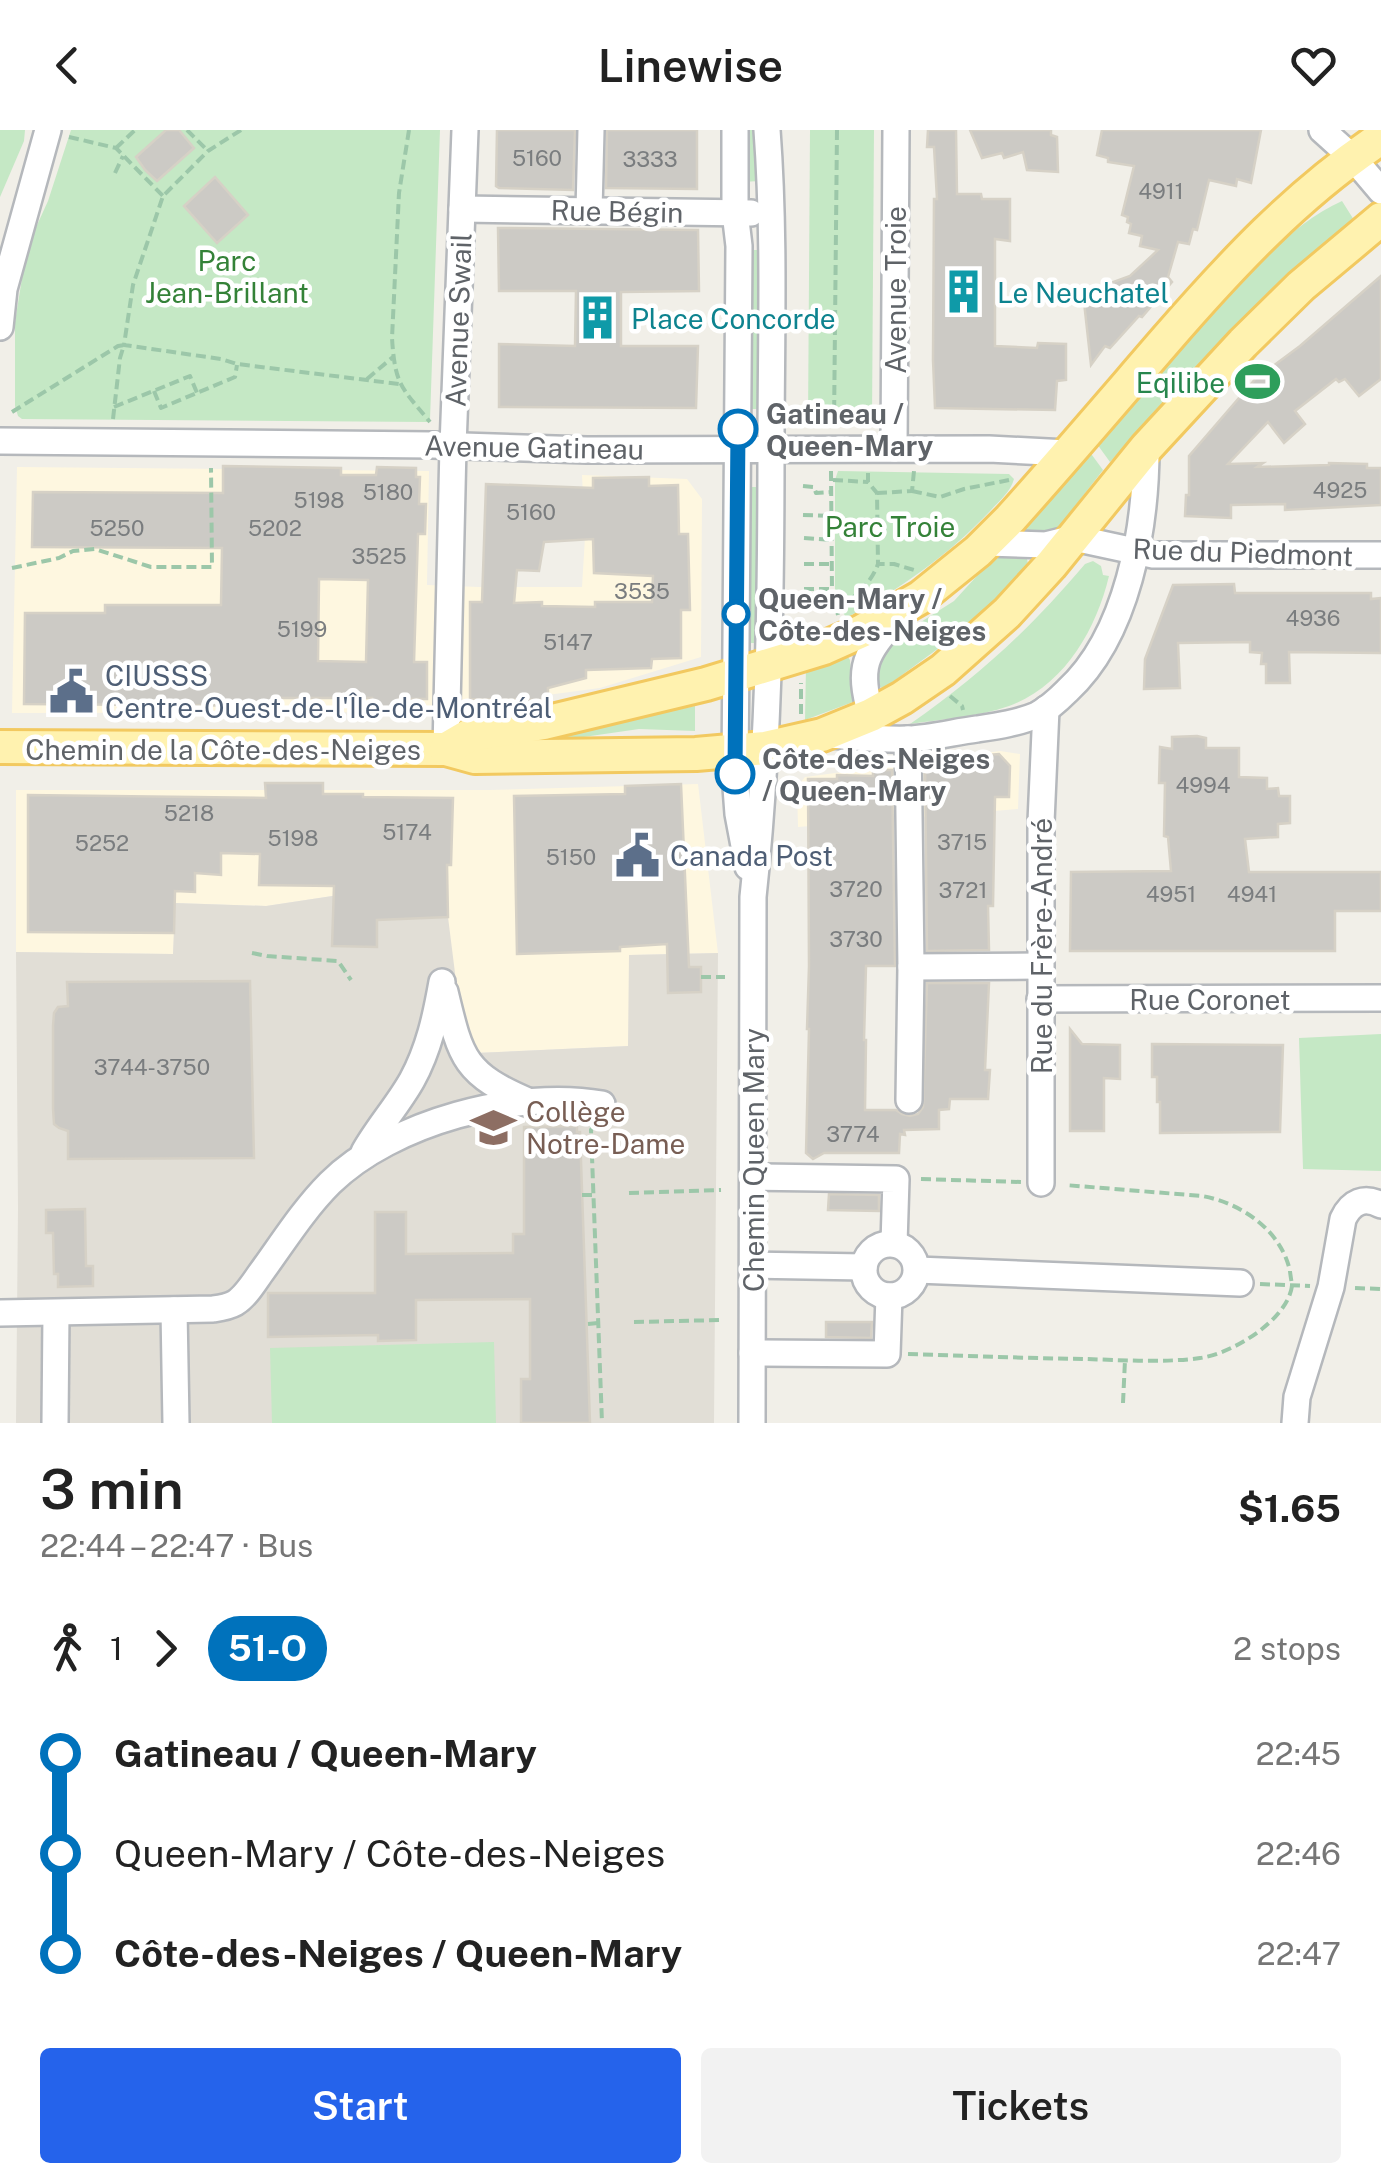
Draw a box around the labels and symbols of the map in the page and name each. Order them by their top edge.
house number: 5160 [512,145,562,171]
house number: 3333 [622,146,678,172]
house number: 4911 [1138,178,1184,204]
street label: Rue Bégin [550,193,684,229]
street label: Avenue Troie [879,206,912,374]
street label: Avenue Swail [438,232,478,408]
park label: Parc Jean-Brillant [145,244,309,309]
building icon: Le Neuchatel [940,268,988,316]
place label: Le Neuchatel [997,276,1169,309]
building icon: Place Concorde [574,294,622,342]
place label: Place Concorde [631,302,836,335]
sports icon: Eqilibe [1234,358,1282,406]
place label: Eqilibe [1136,366,1225,399]
place label: Gatineau / Queen-Mary [766,397,934,462]
marker: Gatineau / Queen-Mary [719,410,757,448]
street label: Avenue Gatineau [424,429,644,465]
house number: 4925 [1313,477,1367,503]
house number: 5180 [363,479,413,505]
house number: 5198 [294,487,344,513]
house number: 5160 [506,499,556,525]
park label: Parc Troie [825,510,955,543]
house number: 5250 [90,515,144,541]
house number: 5202 [248,515,302,541]
street label: Rue du Piedmont [1132,532,1354,572]
house number: 3525 [351,543,407,569]
house number: 3535 [614,578,670,604]
place label: Queen-Mary / Côte-des-Neiges [758,582,986,647]
marker: Queen-Mary / Côte-des-Neiges [723,601,749,627]
house number: 4936 [1286,605,1340,631]
house number: 5199 [277,616,327,642]
house number: 5147 [543,629,593,655]
place label: CIUSSS Centre-Ouest-de-l'Île-de-Montréal [105,659,552,724]
public building icon: CIUSSS Centre-Ouest-de-l'Île-de-Montréal [48,667,96,715]
street label: Chemin de la Côte-des-Neiges [25,733,421,766]
place label: Côte-des-Neiges / Queen-Mary [762,742,990,807]
marker: Côte-des-Neiges / Queen-Mary [716,755,754,793]
house number: 4994 [1176,772,1231,798]
house number: 5218 [164,800,214,826]
street label: Rue du Frère-André [1025,818,1058,1074]
house number: 5174 [382,819,432,845]
house number: 5198 [268,825,318,851]
house number: 3715 [937,829,987,855]
house number: 5252 [75,830,129,856]
public building icon: Canada Post [613,831,661,879]
place label: Canada Post [670,839,833,872]
house number: 5150 [546,844,596,870]
house number: 3720 [829,876,883,902]
house number: 3721 [939,877,987,903]
house number: 4951 [1146,881,1196,907]
house number: 4941 [1227,881,1277,907]
house number: 3730 [829,926,883,952]
street label: Rue Coronet [1129,983,1291,1016]
street label: Chemin Queen Mary [737,1028,770,1292]
house number: 3744-3750 [94,1054,210,1080]
place label: Collège Notre-Dame [526,1095,685,1160]
school or university icon: Collège Notre-Dame [469,1103,517,1151]
house number: 3774 [826,1121,880,1147]

